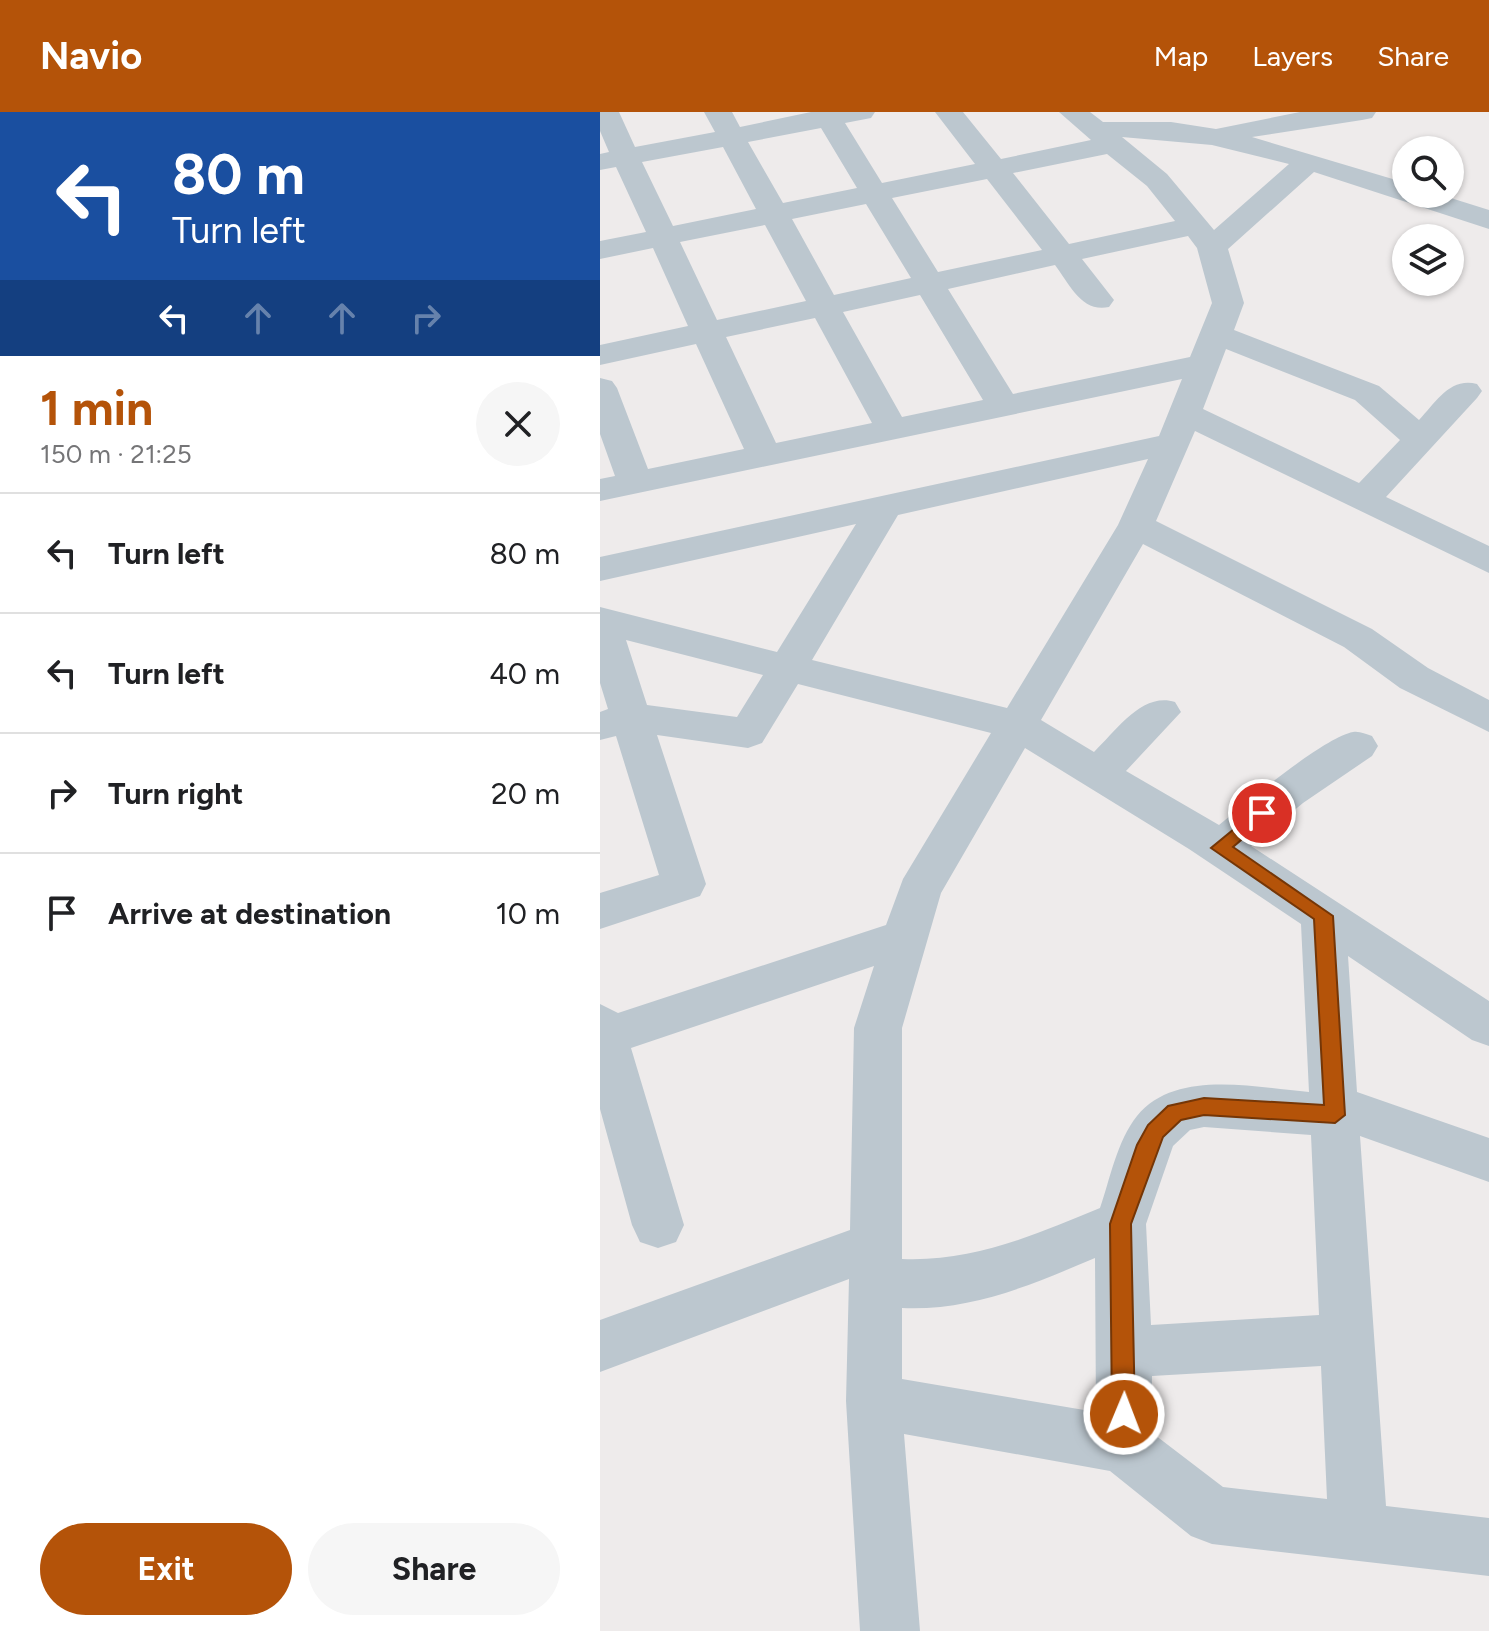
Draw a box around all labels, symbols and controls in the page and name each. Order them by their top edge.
text: Navio [40,33,142,79]
text: Map [1154,39,1208,73]
text: Layers [1252,39,1333,73]
text: Share [1377,39,1449,73]
map controls [1392,136,1464,296]
button: search [1392,136,1464,208]
text: 80 m [172,141,305,208]
icon: left [40,144,144,248]
text: Turn left [172,209,306,252]
button: layers [1392,224,1464,296]
icon: left [152,296,196,340]
icon: ahead [236,296,280,340]
icon: ahead [320,296,364,340]
icon: right [404,296,448,340]
text: 1 min [40,379,153,437]
button: close [476,382,560,466]
text: 150 m · 21:25 [40,438,192,470]
icon: left [40,531,84,575]
text: Turn left [108,535,225,572]
text: 80 m [489,535,560,572]
icon: left [40,651,84,695]
text: Turn left [108,655,225,692]
text: 40 m [489,655,560,692]
icon: right [40,771,84,815]
text: Turn right [108,775,243,812]
text: 20 m [491,775,560,812]
pin [1228,779,1296,847]
icon: arrive [1240,791,1284,835]
icon: arrive [40,891,84,935]
text: Arrive at destination [108,895,391,932]
text: 10 m [495,895,560,932]
position arrow [1082,1372,1166,1456]
button: Exit [40,1523,292,1615]
button: Share [308,1523,560,1615]

